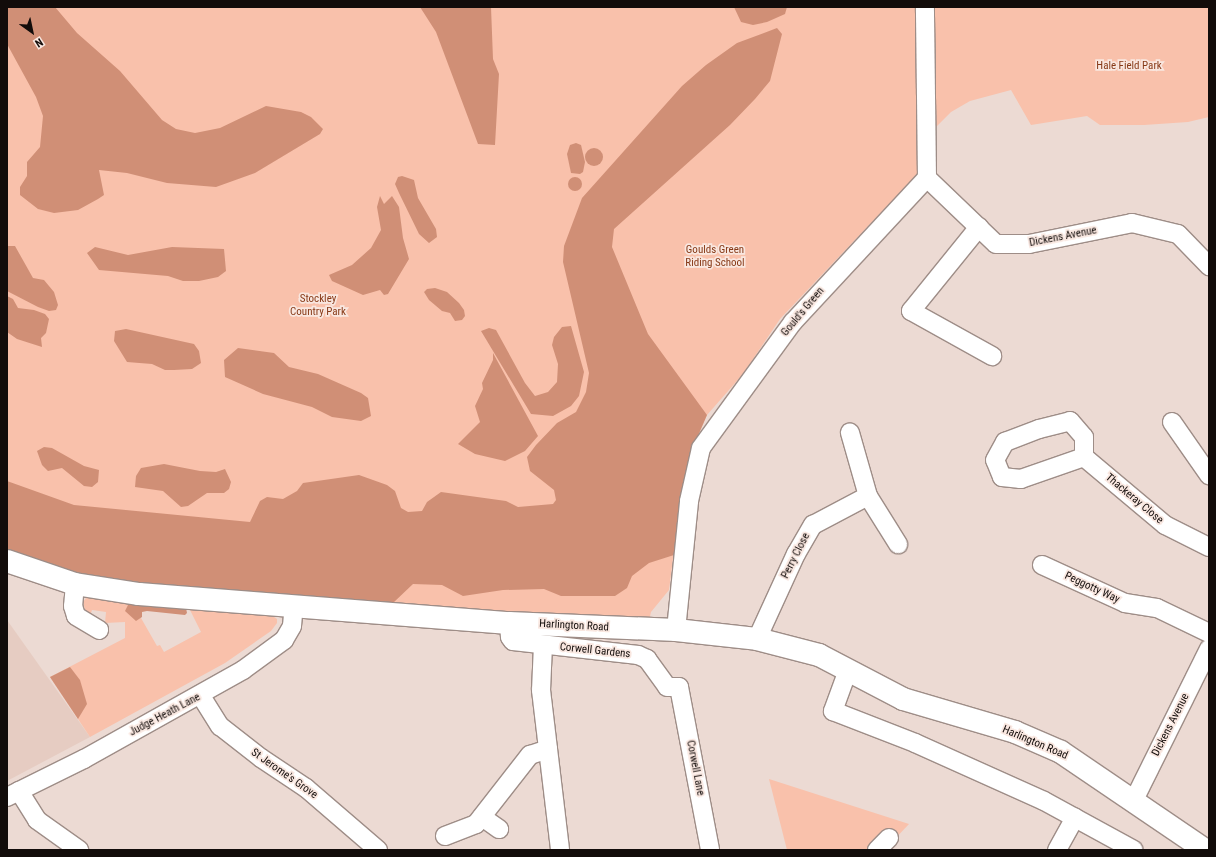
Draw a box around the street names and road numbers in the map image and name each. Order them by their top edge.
street label: Dickens Avenue [1028,224,1098,250]
street label: Gould's Green [779,285,827,339]
street label: Thackeray Close [1102,471,1166,527]
street label: Perry Close [779,531,813,581]
street label: Peggotty Way [1062,570,1122,606]
street label: Harlington Road [539,618,609,634]
street label: Corwell Gardens [559,641,631,661]
street label: Judge Heath Lane [127,691,203,739]
street label: Dickens Avenue [1150,692,1192,758]
street label: Harlington Road [1000,723,1070,763]
street label: Corwell Lane [683,739,707,797]
street label: St Jerome's Grove [248,746,320,802]

